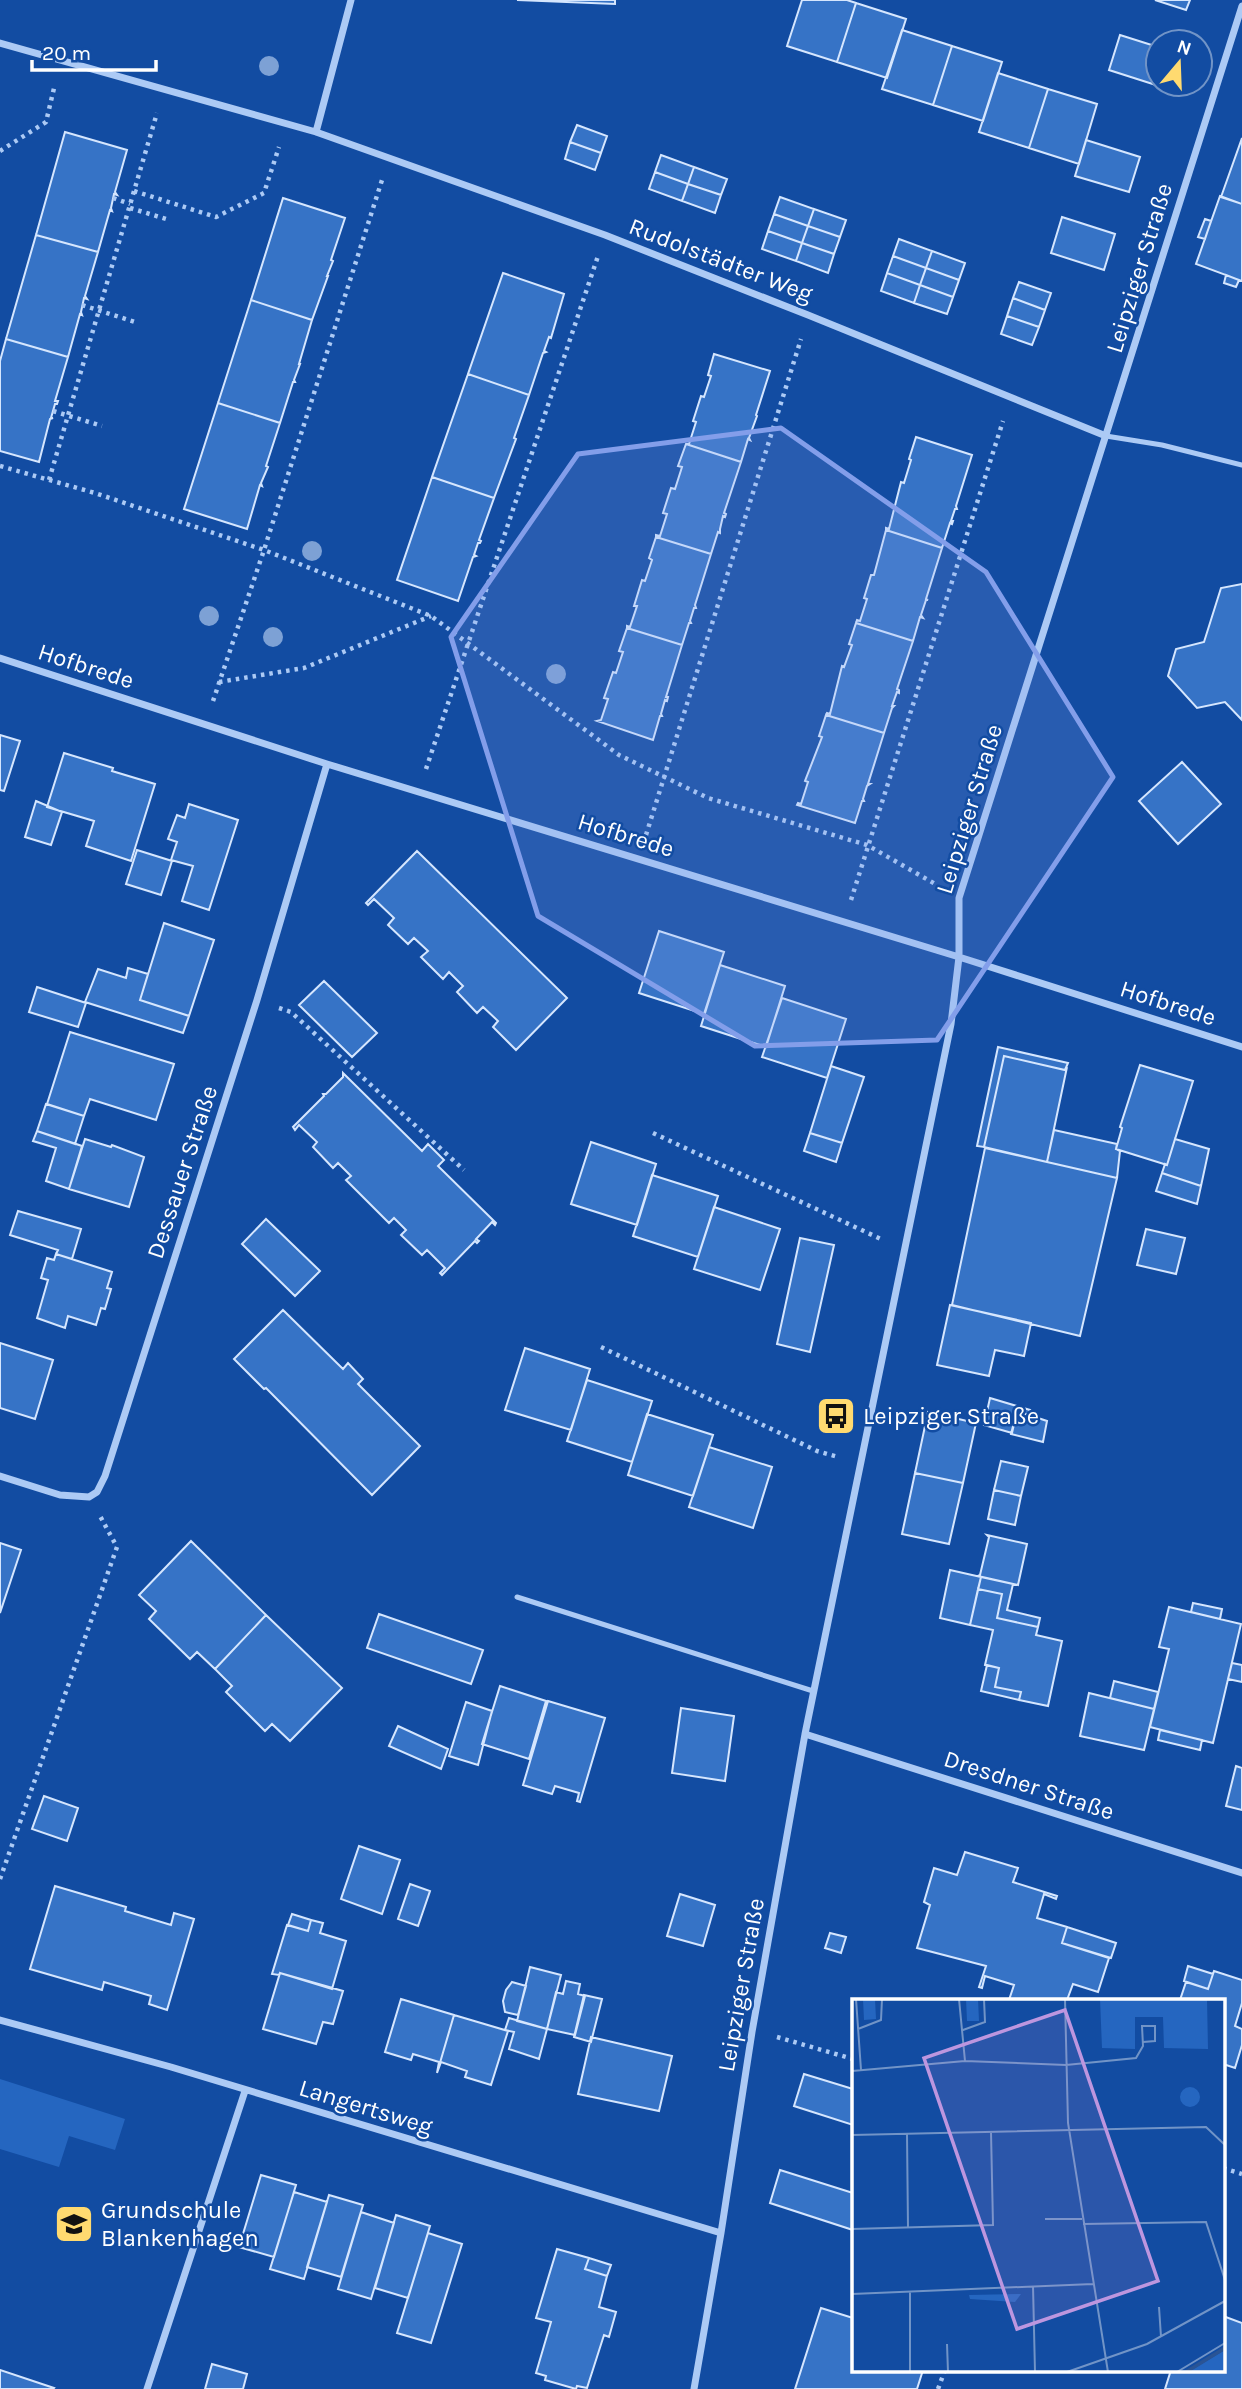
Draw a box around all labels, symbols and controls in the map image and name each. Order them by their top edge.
scale bar [32,28,156,72]
north arrow [1144,28,1214,98]
text: N [1174,35,1194,60]
text: 20 m [42,41,91,65]
street label: Leipziger Straße [1100,180,1178,356]
street label: Rudolstädter Weg [625,212,817,308]
street label: Hofbrede [35,637,137,695]
street label: Leipziger Straße [930,721,1008,897]
street label: Hofbrede [574,807,678,863]
street label: Hofbrede [1117,974,1219,1032]
street label: Dessauer Straße [141,1082,223,1262]
bus stop icon: Leipziger Straße [815,1395,857,1437]
place label: Leipziger Straße [863,1402,1039,1430]
street label: Dresdner Straße [940,1744,1118,1826]
street label: Leipziger Straße [712,1896,770,2074]
inset map [852,1999,1224,2372]
street label: Langertsweg [296,2073,437,2141]
place label: Grundschule Blankenhagen [101,2196,259,2252]
school or university icon: Grundschule Blankenhagen [53,2203,95,2245]

